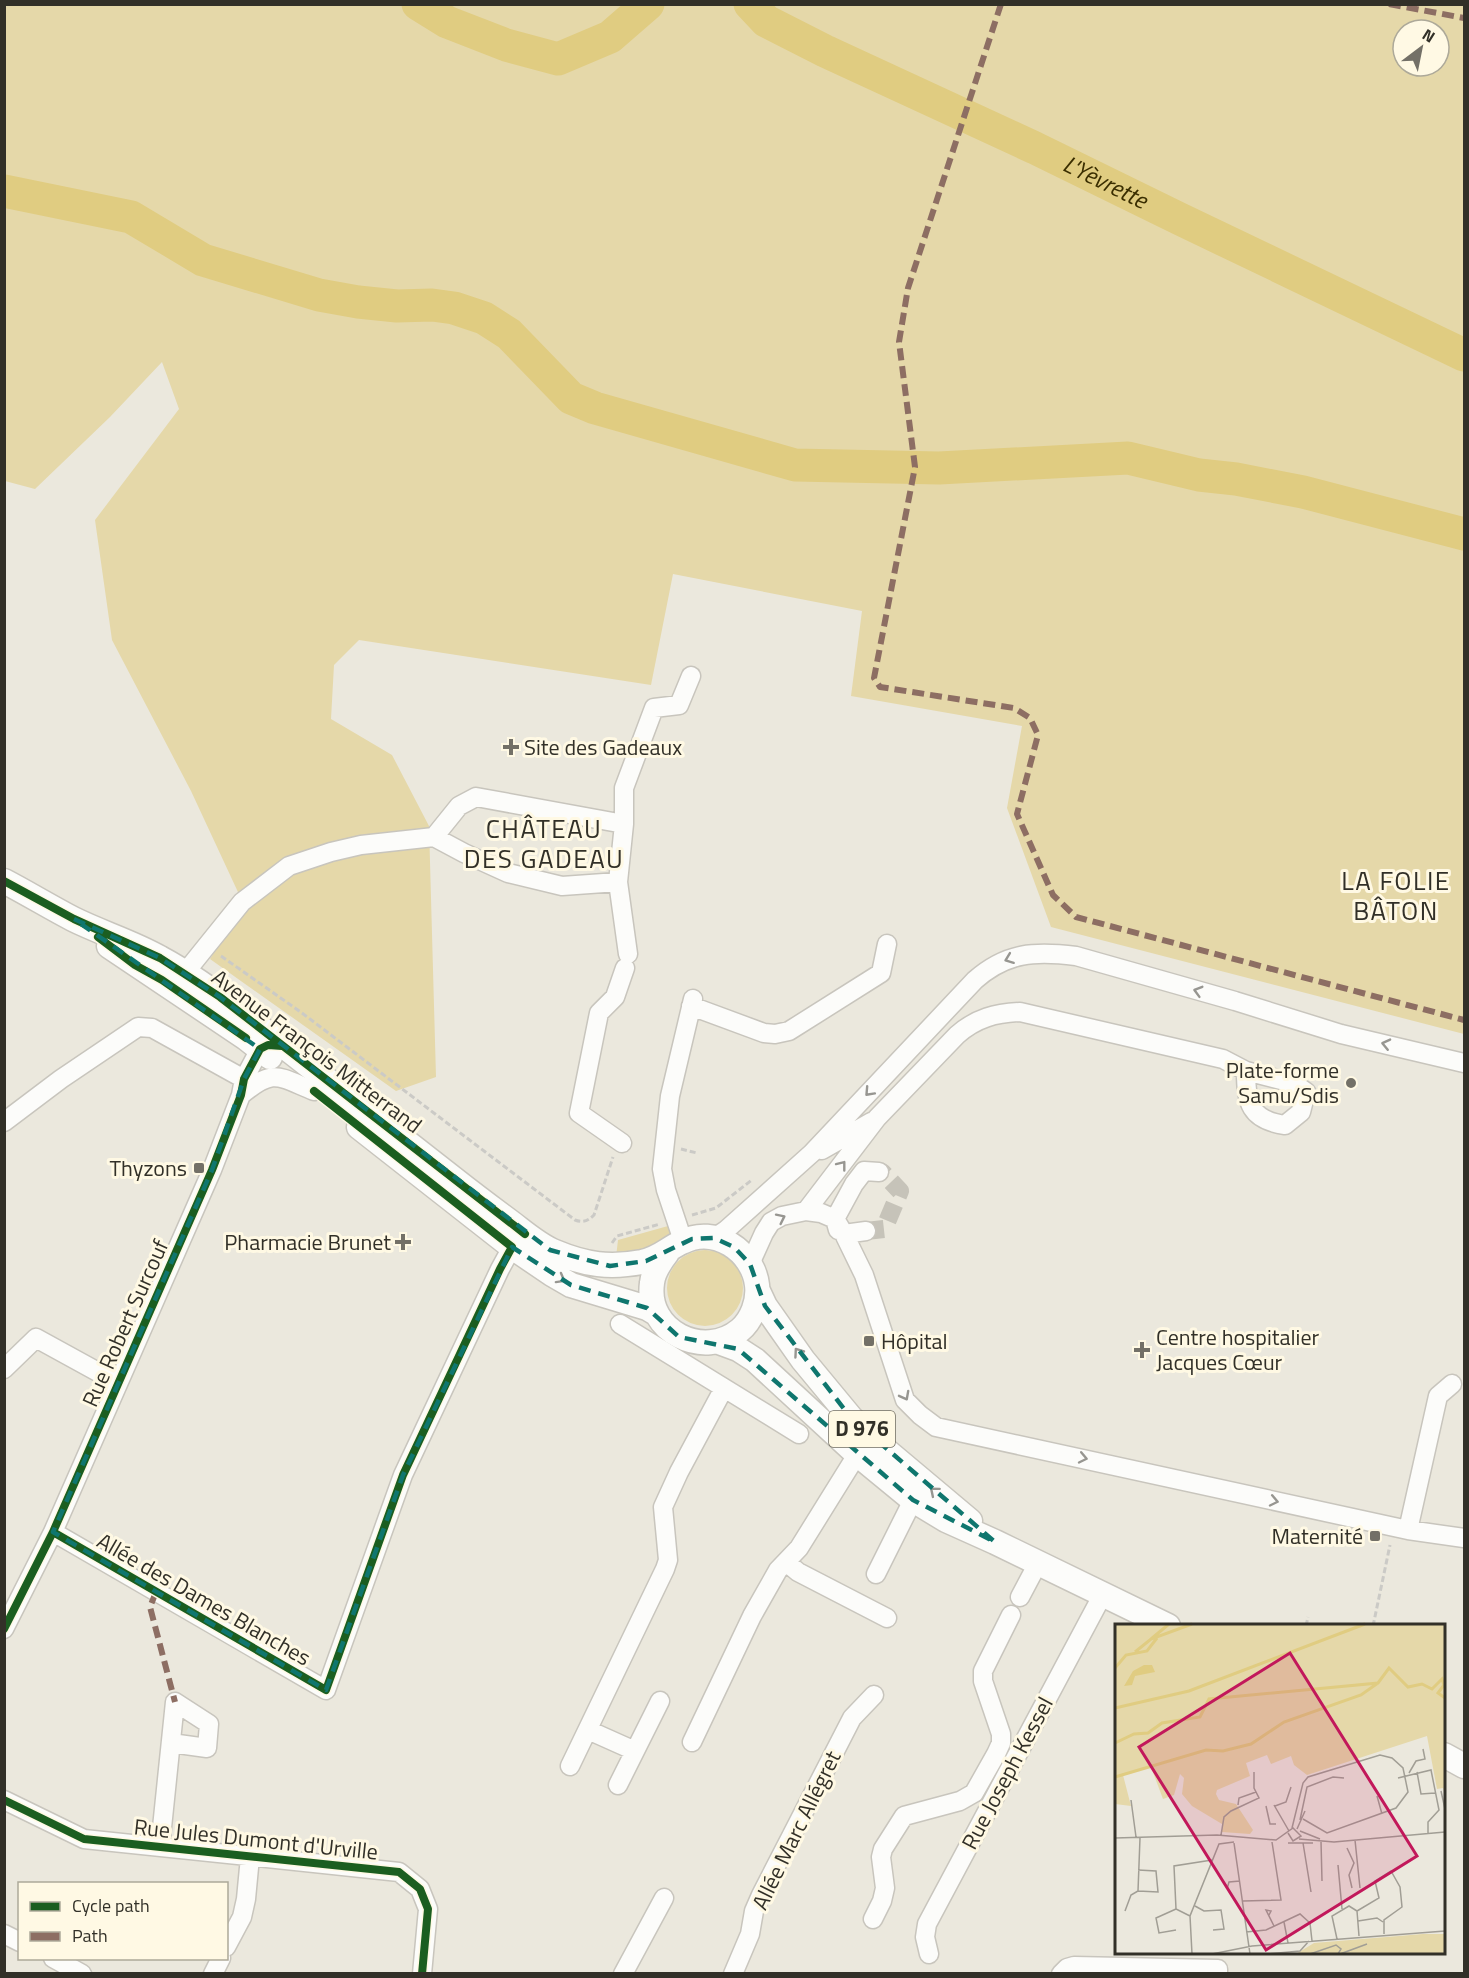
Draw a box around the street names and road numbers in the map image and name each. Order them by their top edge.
street label: Avenue François Mitterrand [205,960,429,1142]
street label: Rue Robert Surcouf [73,1233,177,1412]
road number: D 976 [829,1411,895,1447]
street label: Allée des Dames Blanches [91,1524,317,1674]
street label: Rue Joseph Kessel [952,1691,1062,1855]
street label: Allée Marc Allégret [743,1744,849,1915]
street label: Rue Jules Dumont d'Urville [132,1809,380,1869]

